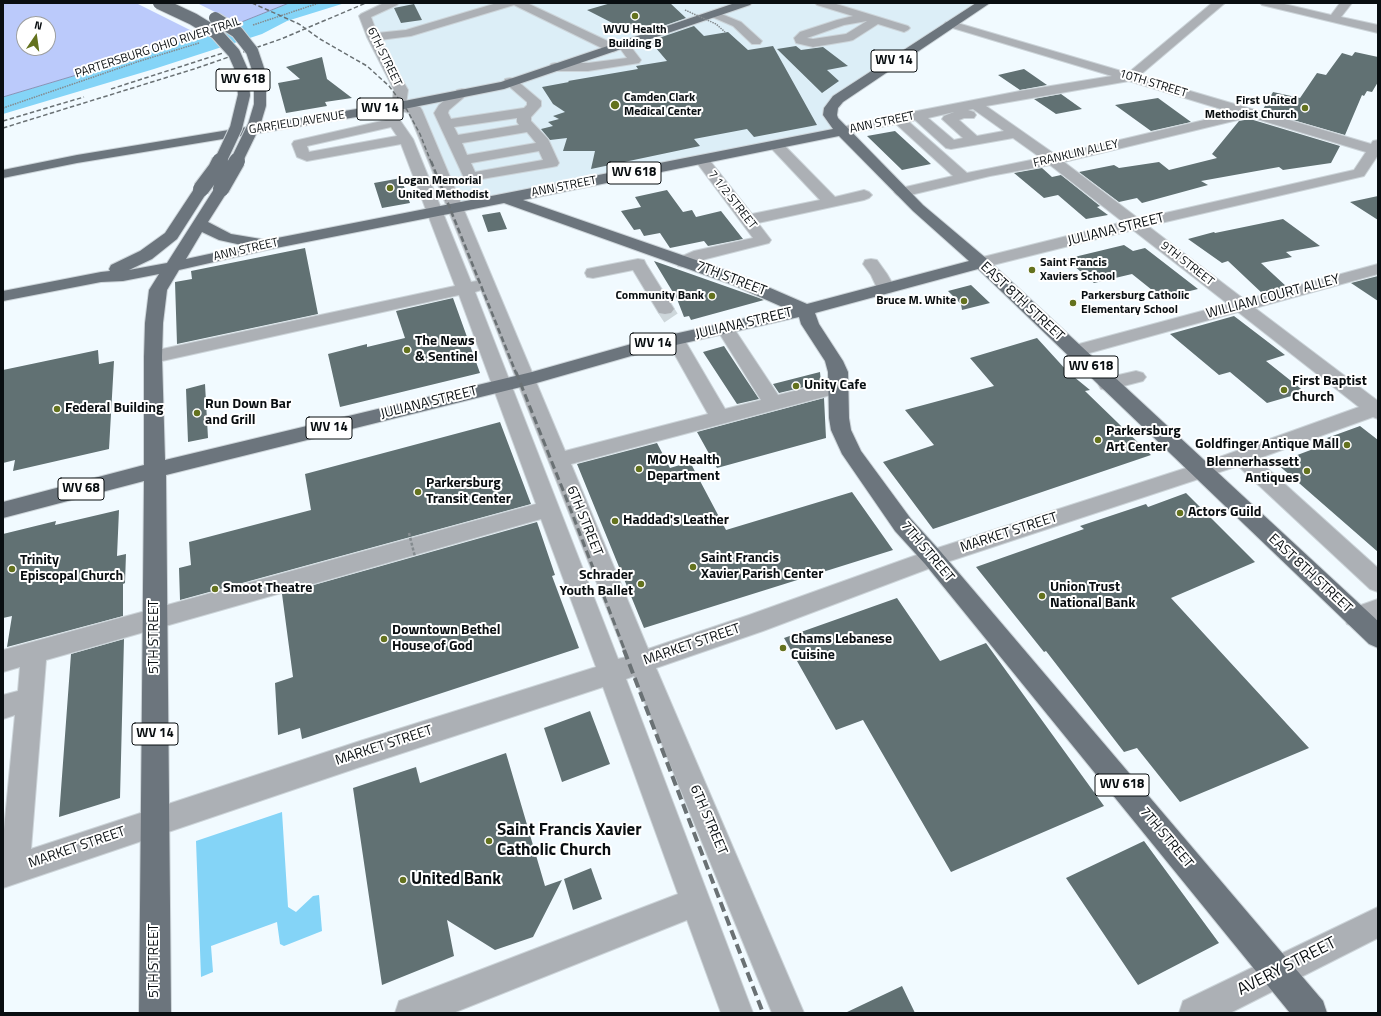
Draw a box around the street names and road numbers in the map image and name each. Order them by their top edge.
street label: PARTERSBURG OHIO RIVER TRAIL [73,14,243,82]
street label: 6TH STREET [364,25,404,89]
road number: WV 14 [871,50,917,72]
street label: 10TH STREET [1117,67,1189,101]
road number: WV 618 [216,69,270,91]
road number: WV 14 [357,98,403,120]
street label: GARFIELD AVENUE [248,108,346,138]
street label: ANN STREET [848,109,916,137]
street label: FRANKLIN ALLEY [1032,137,1120,171]
road number: WV 618 [607,162,661,184]
street label: 7 1/2 STREET [705,168,759,232]
street label: ANN STREET [530,174,598,200]
street label: JULIANA STREET [1066,210,1166,250]
street label: ANN STREET [212,236,280,264]
street label: 9TH STREET [1158,239,1216,289]
street label: 7TH STREET [693,258,769,300]
street label: EAST 8TH STREET [977,259,1067,345]
street label: WILLIAM COURT ALLEY [1204,271,1342,323]
street label: JULIANA STREET [694,305,794,343]
road number: WV 14 [630,333,676,355]
road number: WV 618 [1064,356,1118,378]
street label: JULIANA STREET [379,383,479,423]
road number: WV 14 [306,417,352,439]
road number: WV 68 [58,478,104,500]
street label: 6TH STREET [562,483,606,559]
street label: MARKET STREET [958,509,1060,557]
street label: 7TH STREET [897,518,957,586]
street label: EAST 8TH STREET [1265,531,1355,617]
street label: 5TH STREET [147,600,163,674]
street label: MARKET STREET [641,621,743,669]
street label: MARKET STREET [333,722,435,770]
road number: WV 14 [132,723,178,745]
road number: WV 618 [1095,774,1149,796]
street label: 6TH STREET [686,783,730,857]
street label: 7TH STREET [1136,804,1196,872]
street label: MARKET STREET [26,824,128,872]
street label: 5TH STREET [147,924,163,998]
street label: AVERY STREET [1234,933,1340,1001]

